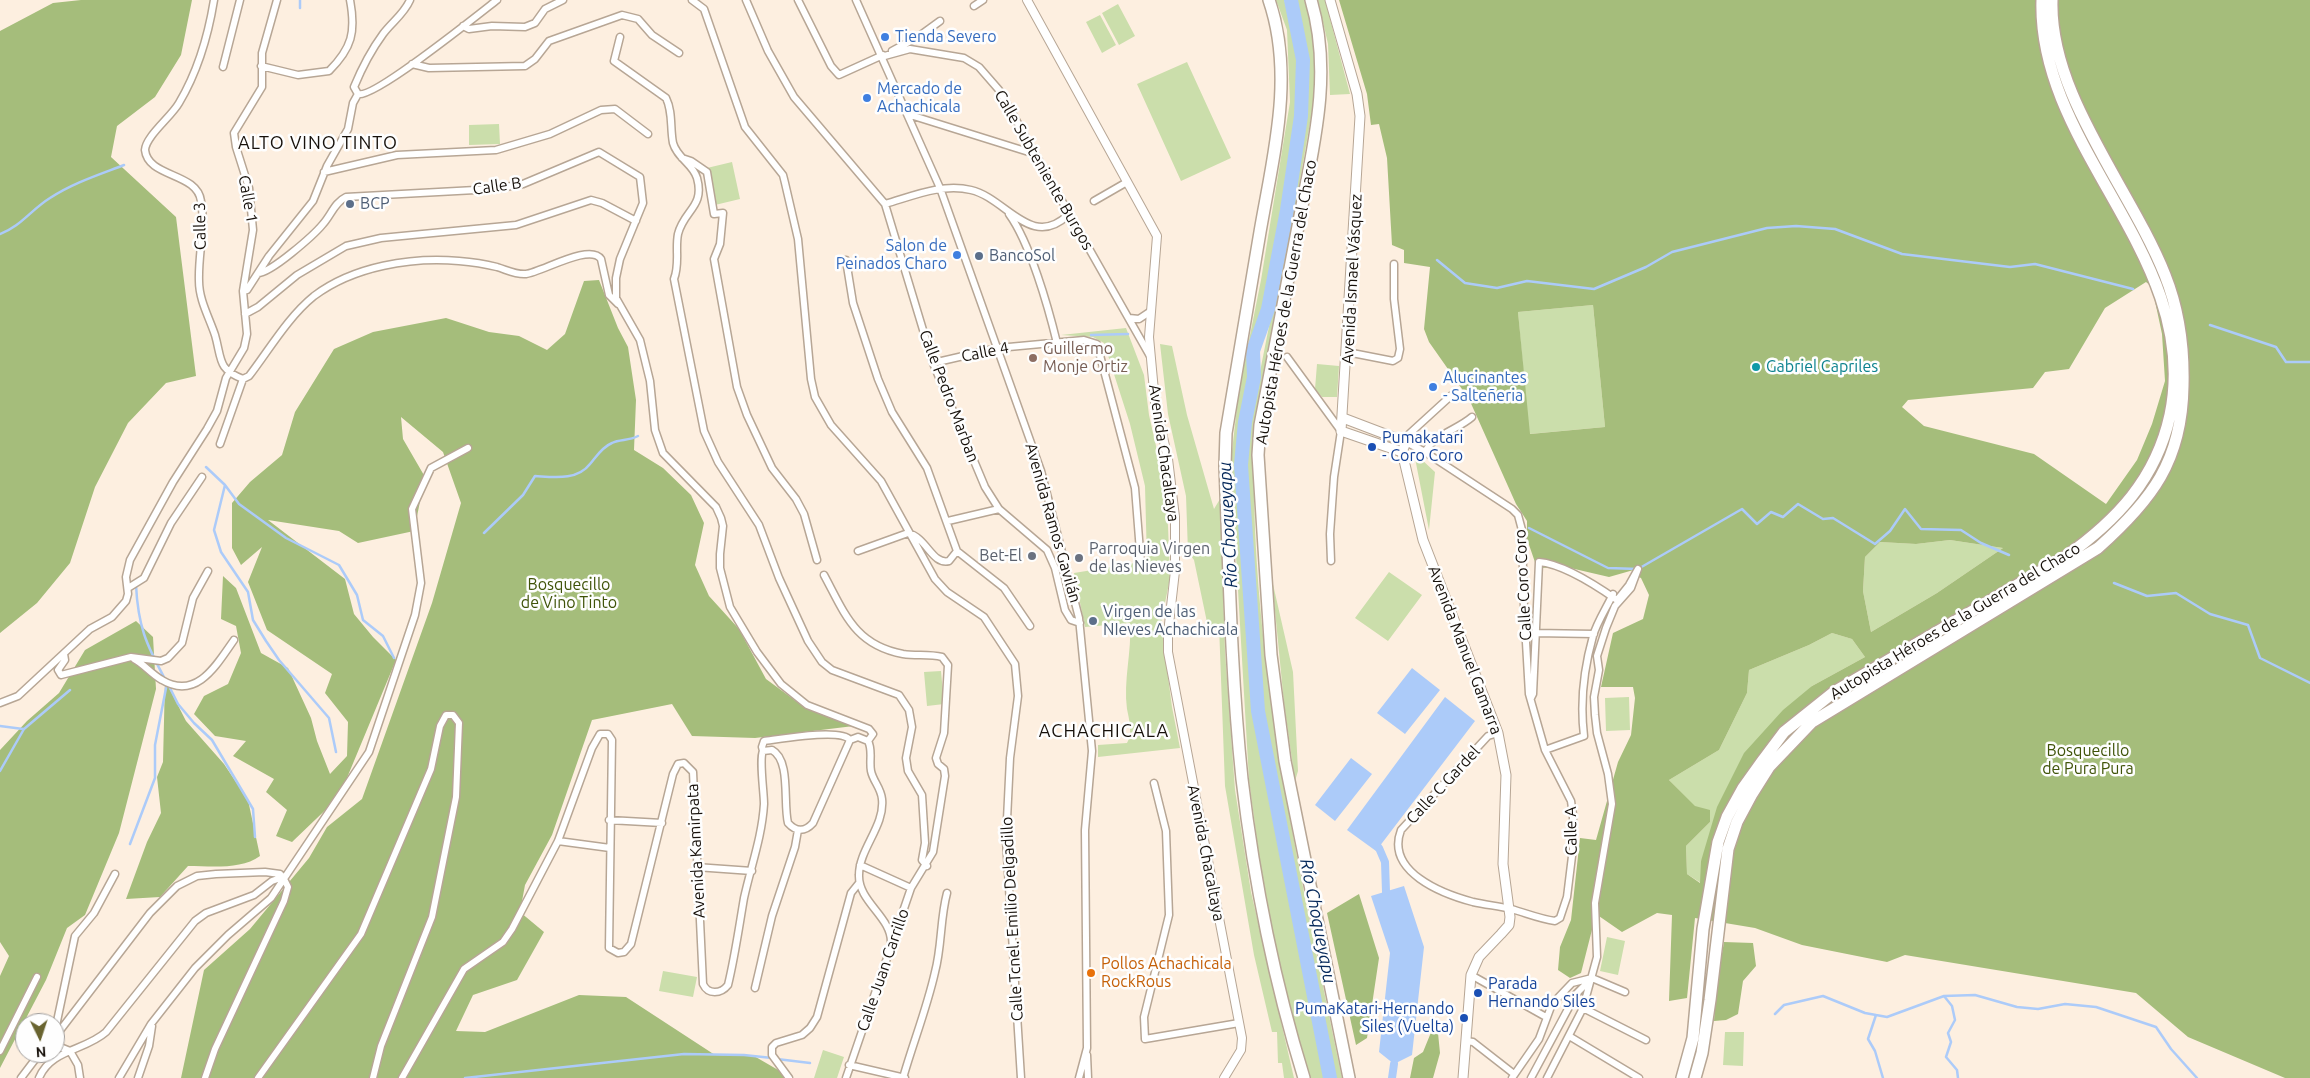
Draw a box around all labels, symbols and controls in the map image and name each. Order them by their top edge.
place label: Tienda Severo [895,27,997,47]
marker: Tienda Severo [879,31,891,43]
place label: Mercado de Achachicala [877,79,962,117]
street label: Calle Subteniente Burgos [990,87,1098,253]
marker: Mercado de Achachicala [861,92,873,104]
district label: ALTO VINO TINTO [236,132,400,154]
street label: Autopista Héroes de la Guerra del Chaco [1251,158,1321,446]
street label: Calle B [471,173,523,199]
street label: Calle 1 [234,174,262,224]
street label: Avenida Ismael Vásquez [1338,193,1366,365]
place label: BCP [360,194,390,214]
marker: BCP [344,198,356,210]
street label: Calle 3 [190,202,210,250]
place label: Salon de Peinados Charo [836,236,947,274]
place label: BancoSol [989,246,1055,266]
marker: Salon de Peinados Charo [951,249,963,261]
marker: BancoSol [973,250,985,262]
street label: Calle Pedro Marban [915,327,983,465]
street label: Calle 4 [960,338,1010,366]
place label: Guillermo Monje Ortiz [1043,339,1128,377]
marker: Guillermo Monje Ortiz [1027,352,1039,364]
place label: Gabriel Capriles [1766,357,1878,377]
marker: Gabriel Capriles [1750,361,1762,373]
place label: Alucinantes - Salteñeria [1443,368,1527,406]
marker: Alucinantes - Salteñeria [1427,381,1439,393]
street label: Avenida Chacaltaya [1145,383,1183,523]
place label: Pumakatari - Coro Coro [1382,428,1463,466]
street label: Avenida Ramos Gavilán [1021,441,1085,605]
marker: Pumakatari - Coro Coro [1366,441,1378,453]
water label: Río Choqueyapu [1214,461,1242,589]
street label: Calle Coro Coro [1510,529,1536,641]
street label: Autopista Héroes de la Guerra del Chaco [1826,538,2084,704]
place label: Parroquia Virgen de las Nieves [1089,539,1210,577]
place label: Bet-El [979,546,1022,566]
marker: Bet-El [1026,550,1038,562]
marker: Parroquia Virgen de las Nieves [1073,552,1085,564]
street label: Avenida Manuel Gamarra [1424,563,1506,737]
park label: Bosquecillo de Vino Tinto [521,575,617,613]
place label: Virgen de las NIeves Achachicala [1103,602,1238,640]
marker: Virgen de las NIeves Achachicala [1087,615,1099,627]
district label: ACHACHICALA [1037,720,1171,742]
park label: Bosquecillo de Pura Pura [2042,741,2134,779]
street label: Calle C Gardel [1402,742,1484,828]
street label: Avenida Kamirpata [683,783,709,919]
street label: Avenida Chacaltaya [1183,783,1229,923]
street label: Calle A [1561,806,1581,856]
street label: Calle Tcnel. Emilio Delgadillo [997,816,1027,1022]
water label: Río Choqueyapu [1295,857,1341,985]
street label: Calle Juan Carrillo [853,906,913,1034]
place label: Pollos Achachicala RockRous [1101,954,1232,992]
marker: Pollos Achachicala RockRous [1085,967,1097,979]
place label: Parada Hernando Siles [1488,974,1595,1012]
marker: Parada Hernando Siles [1472,987,1484,999]
place label: PumaKatari-Hernando Siles (Vuelta) [1295,999,1454,1037]
marker: PumaKatari-Hernando Siles (Vuelta) [1458,1012,1470,1024]
north arrow [15,1013,65,1063]
text: N [35,1044,47,1060]

